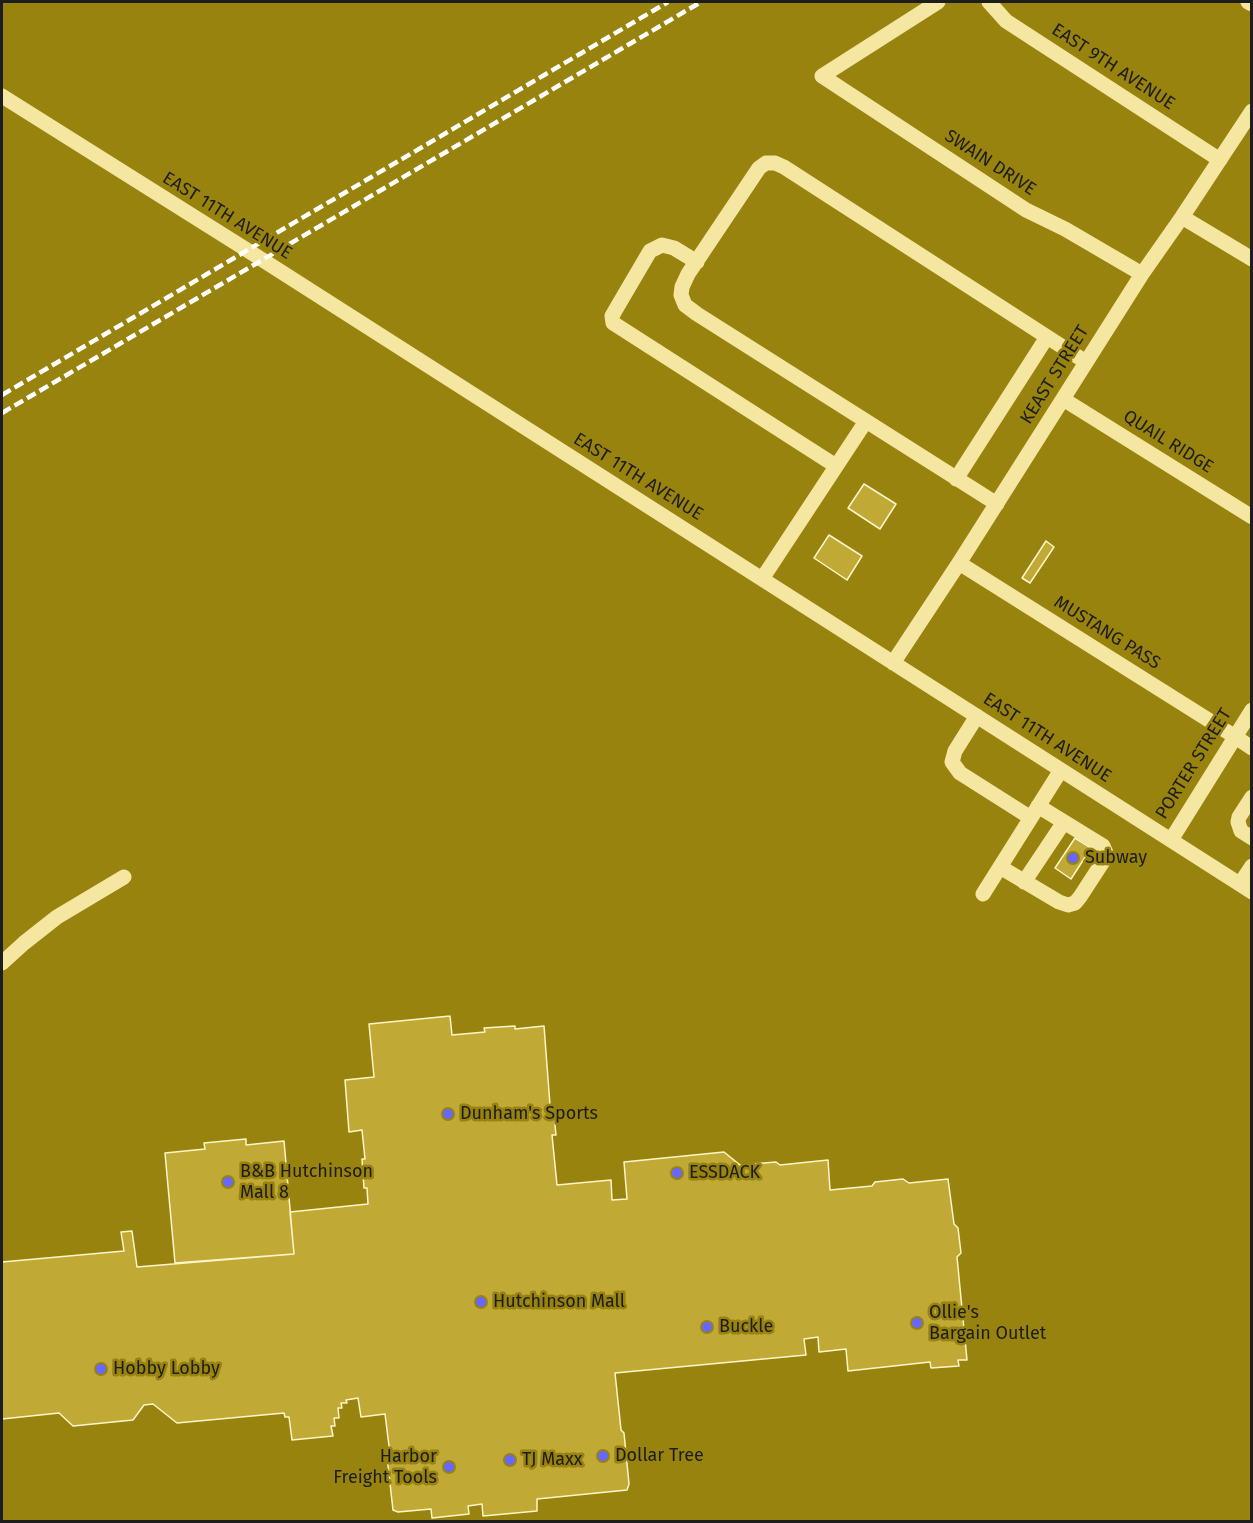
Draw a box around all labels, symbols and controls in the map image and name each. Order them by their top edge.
street label: EAST 9TH AVENUE [1047,19,1179,115]
street label: SWAIN DRIVE [940,125,1040,201]
street label: EAST 11TH AVENUE [158,167,296,265]
street label: KEAST STREET [1016,322,1094,428]
street label: QUAIL RIDGE [1119,406,1217,478]
street label: EAST 11TH AVENUE [569,428,707,526]
street label: MUSTANG PASS [1050,592,1164,674]
street label: EAST 11TH AVENUE [979,688,1115,788]
street label: PORTER STREET [1151,705,1237,823]
place label: Subway [1085,847,1147,869]
marker: Subway [1066,851,1080,865]
place label: Dunham's Sports [460,1103,598,1125]
marker: Dunham's Sports [441,1107,455,1121]
place label: B&B Hutchinson Mall 8 [240,1161,373,1204]
place label: ESSDACK [689,1162,760,1184]
marker: ESSDACK [670,1166,684,1180]
marker: B&B Hutchinson Mall 8 [221,1175,235,1189]
place label: Hutchinson Mall [493,1291,625,1313]
marker: Hutchinson Mall [474,1295,488,1309]
place label: Ollie's Bargain Outlet [929,1302,1046,1344]
place label: Buckle [719,1316,773,1338]
marker: Ollie's Bargain Outlet [910,1316,924,1330]
marker: Buckle [700,1320,714,1334]
place label: Hobby Lobby [113,1358,220,1380]
marker: Hobby Lobby [94,1362,108,1376]
place label: Dollar Tree [615,1445,704,1467]
place label: Harbor Freight Tools [333,1446,437,1488]
place label: TJ Maxx [522,1449,583,1471]
marker: Dollar Tree [596,1449,610,1463]
marker: TJ Maxx [503,1453,517,1467]
marker: Harbor Freight Tools [442,1460,456,1474]

